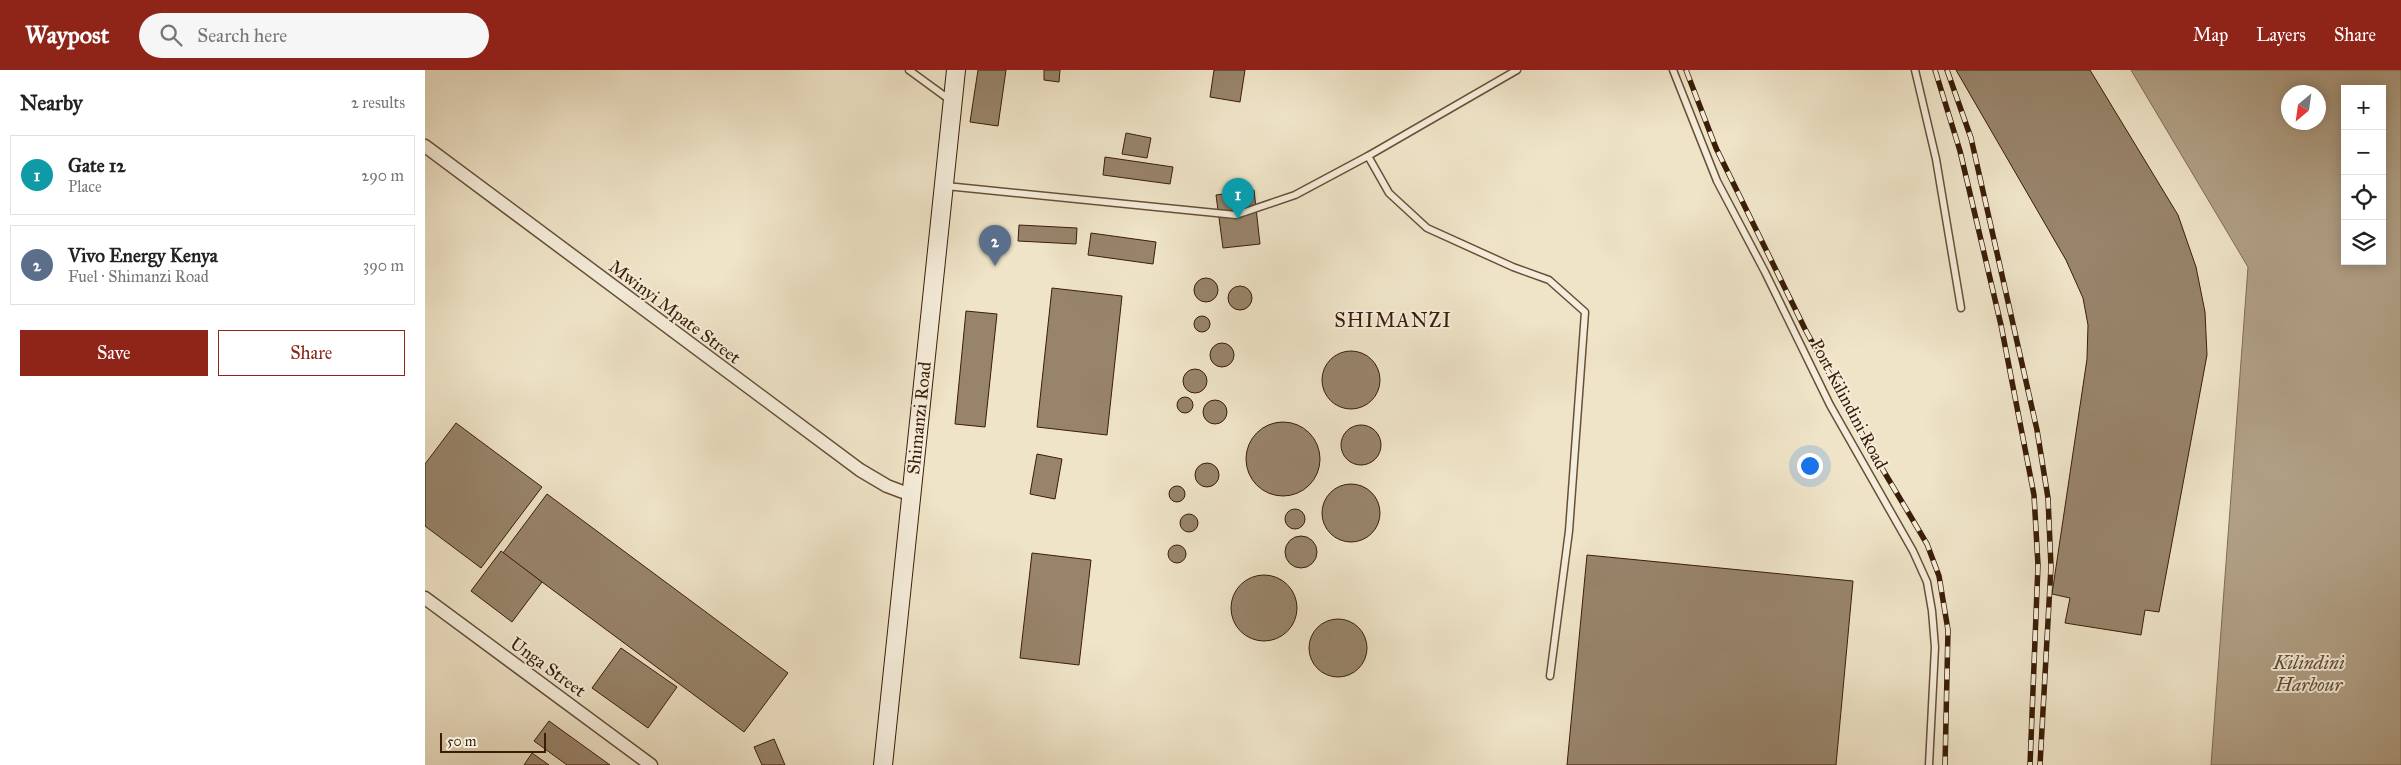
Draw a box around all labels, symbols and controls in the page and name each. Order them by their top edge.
search box [139,13,489,58]
text: Waypost [25,20,109,50]
icon: search [157,21,185,49]
text: Search here [197,24,287,47]
text: Map [2193,24,2228,46]
text: Layers [2256,24,2306,46]
text: Share [2334,24,2376,46]
north arrow [2281,85,2326,130]
map controls [2341,85,2386,265]
button: + [2341,85,2386,130]
text: Nearby [20,90,83,116]
text: 2 results [351,93,405,112]
button: − [2341,130,2386,175]
text: Gate 12 [68,154,126,177]
text: 1 [34,166,40,185]
text: 290 m [361,166,404,185]
button: locate [2341,175,2386,220]
text: Place [68,177,102,196]
pin: 1 [1222,178,1254,219]
button: layers [2341,220,2386,265]
pin: 2 [979,225,1011,266]
text: Vivo Energy Kenya [68,244,218,267]
street label: Mwinyi Mpate Street [605,255,746,369]
text: 2 [33,256,41,275]
text: 390 m [363,256,404,275]
text: Fuel · Shimanzi Road [68,267,209,286]
district label: SHIMANZI [1334,308,1452,332]
button: Save [20,330,208,376]
button: Share [218,330,405,376]
street label: Port Kilindini Road [1805,335,1893,473]
street label: Shimanzi Road [902,361,936,475]
your location [1797,453,1823,479]
street label: Unga Street [505,632,591,703]
water label: Kilindini Harbour [2272,651,2345,696]
scale bar [440,730,546,753]
text: 50 m [447,733,476,750]

